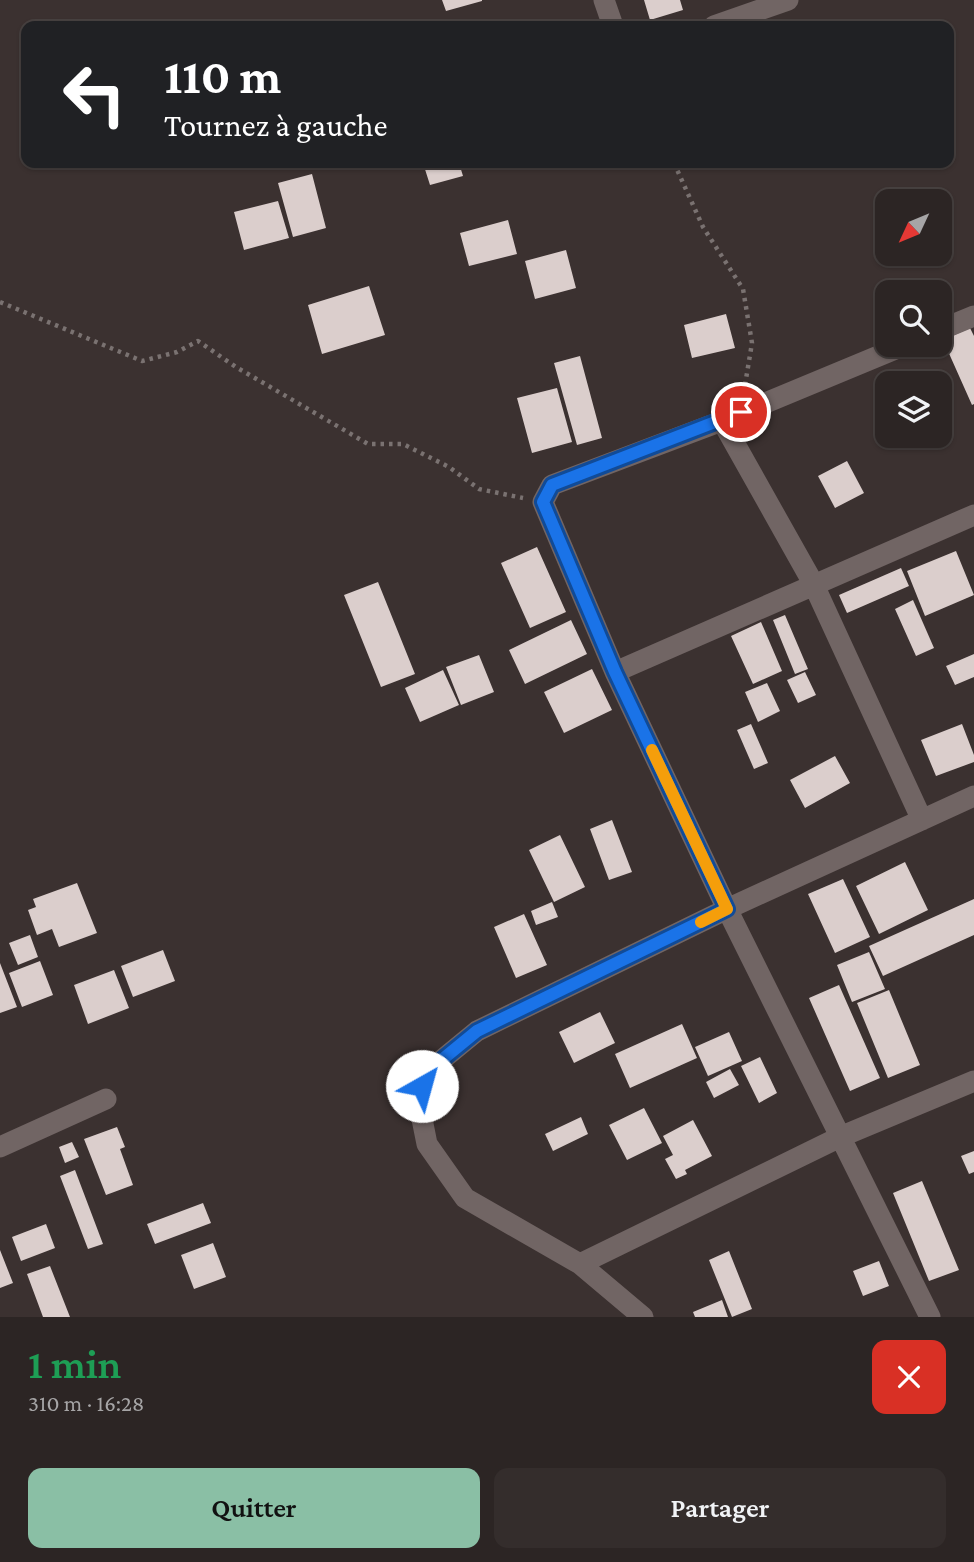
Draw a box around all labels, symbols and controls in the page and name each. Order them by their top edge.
icon: left [49,49,140,140]
text: 110 m [164,49,281,104]
text: Tournez à gauche [164,107,387,143]
north arrow [875,189,952,266]
map controls [875,189,952,448]
button: search [875,280,952,357]
button: layers [875,371,952,448]
pin [711,382,771,442]
icon: arrive [722,393,760,431]
position arrow [385,1049,459,1123]
text: 1 min [28,1340,121,1387]
button: close [872,1340,946,1414]
text: 310 m · 16:28 [28,1390,144,1416]
button: Quitter [28,1468,480,1548]
button: Partager [494,1468,946,1548]

